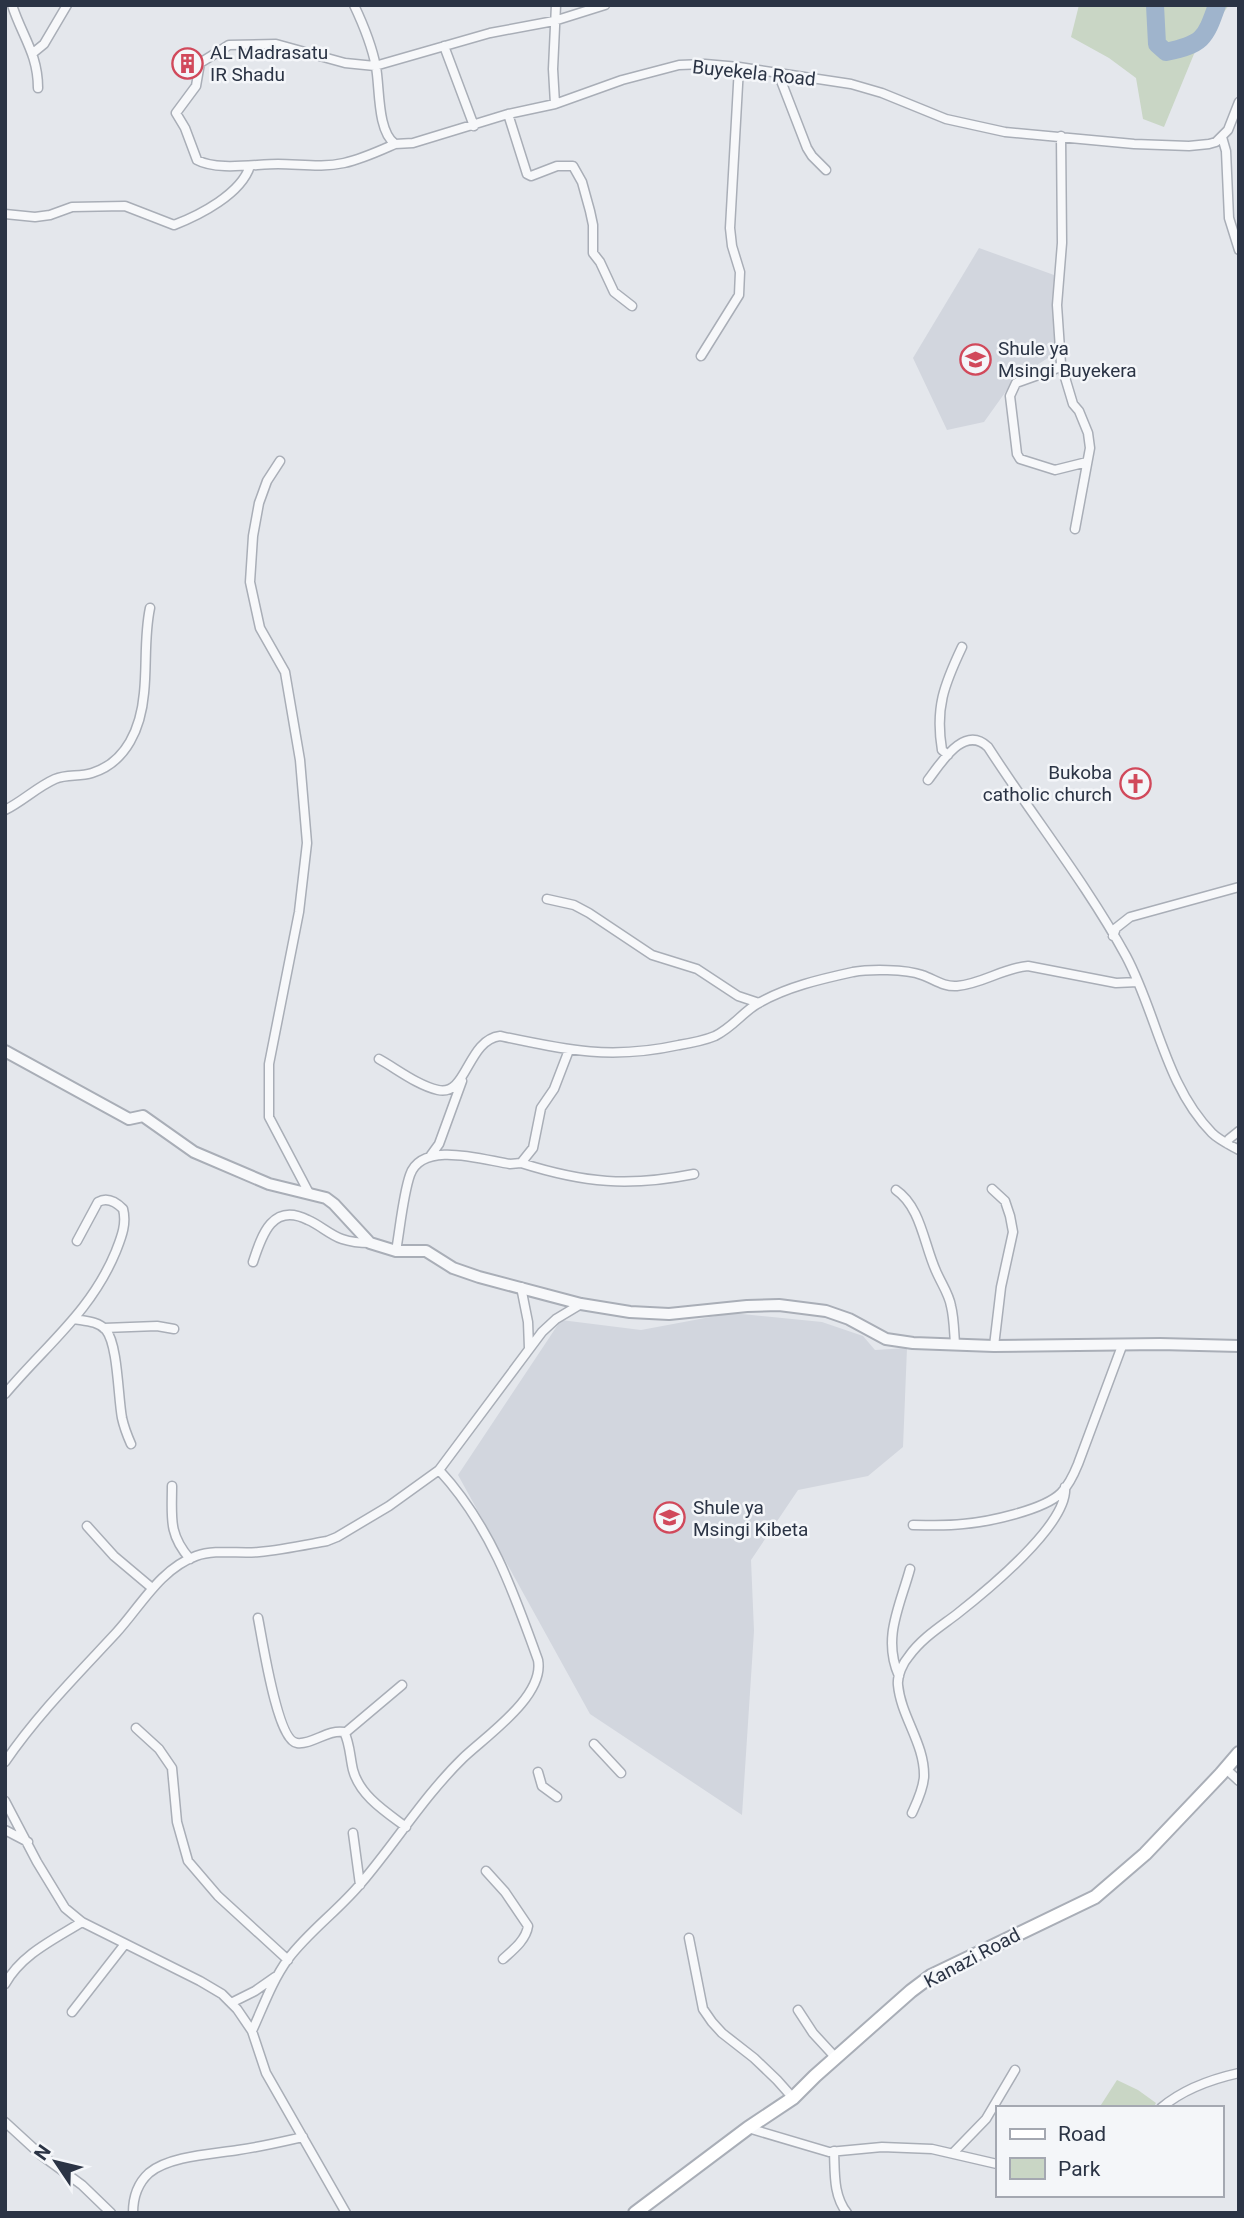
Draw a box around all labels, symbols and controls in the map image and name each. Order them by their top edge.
place label: AL Madrasatu IR Shadu [210,41,328,86]
building icon: AL Madrasatu IR Shadu [170,46,204,80]
street label: Buyekela Road [691,55,817,91]
place label: Shule ya Msingi Buyekera [998,337,1137,382]
school or university icon: Shule ya Msingi Buyekera [958,342,992,376]
place label: Bukoba catholic church [983,761,1112,806]
church icon: Bukoba catholic church [1118,766,1152,800]
place label: Shule ya Msingi Kibeta [693,1496,808,1541]
school or university icon: Shule ya Msingi Kibeta [653,1501,687,1535]
street label: Kanazi Road [920,1923,1024,1993]
legend [996,2106,1223,2197]
text: Road [1058,2122,1106,2146]
north arrow [21,2127,91,2197]
text: N [29,2140,56,2165]
text: Park [1058,2157,1101,2181]

